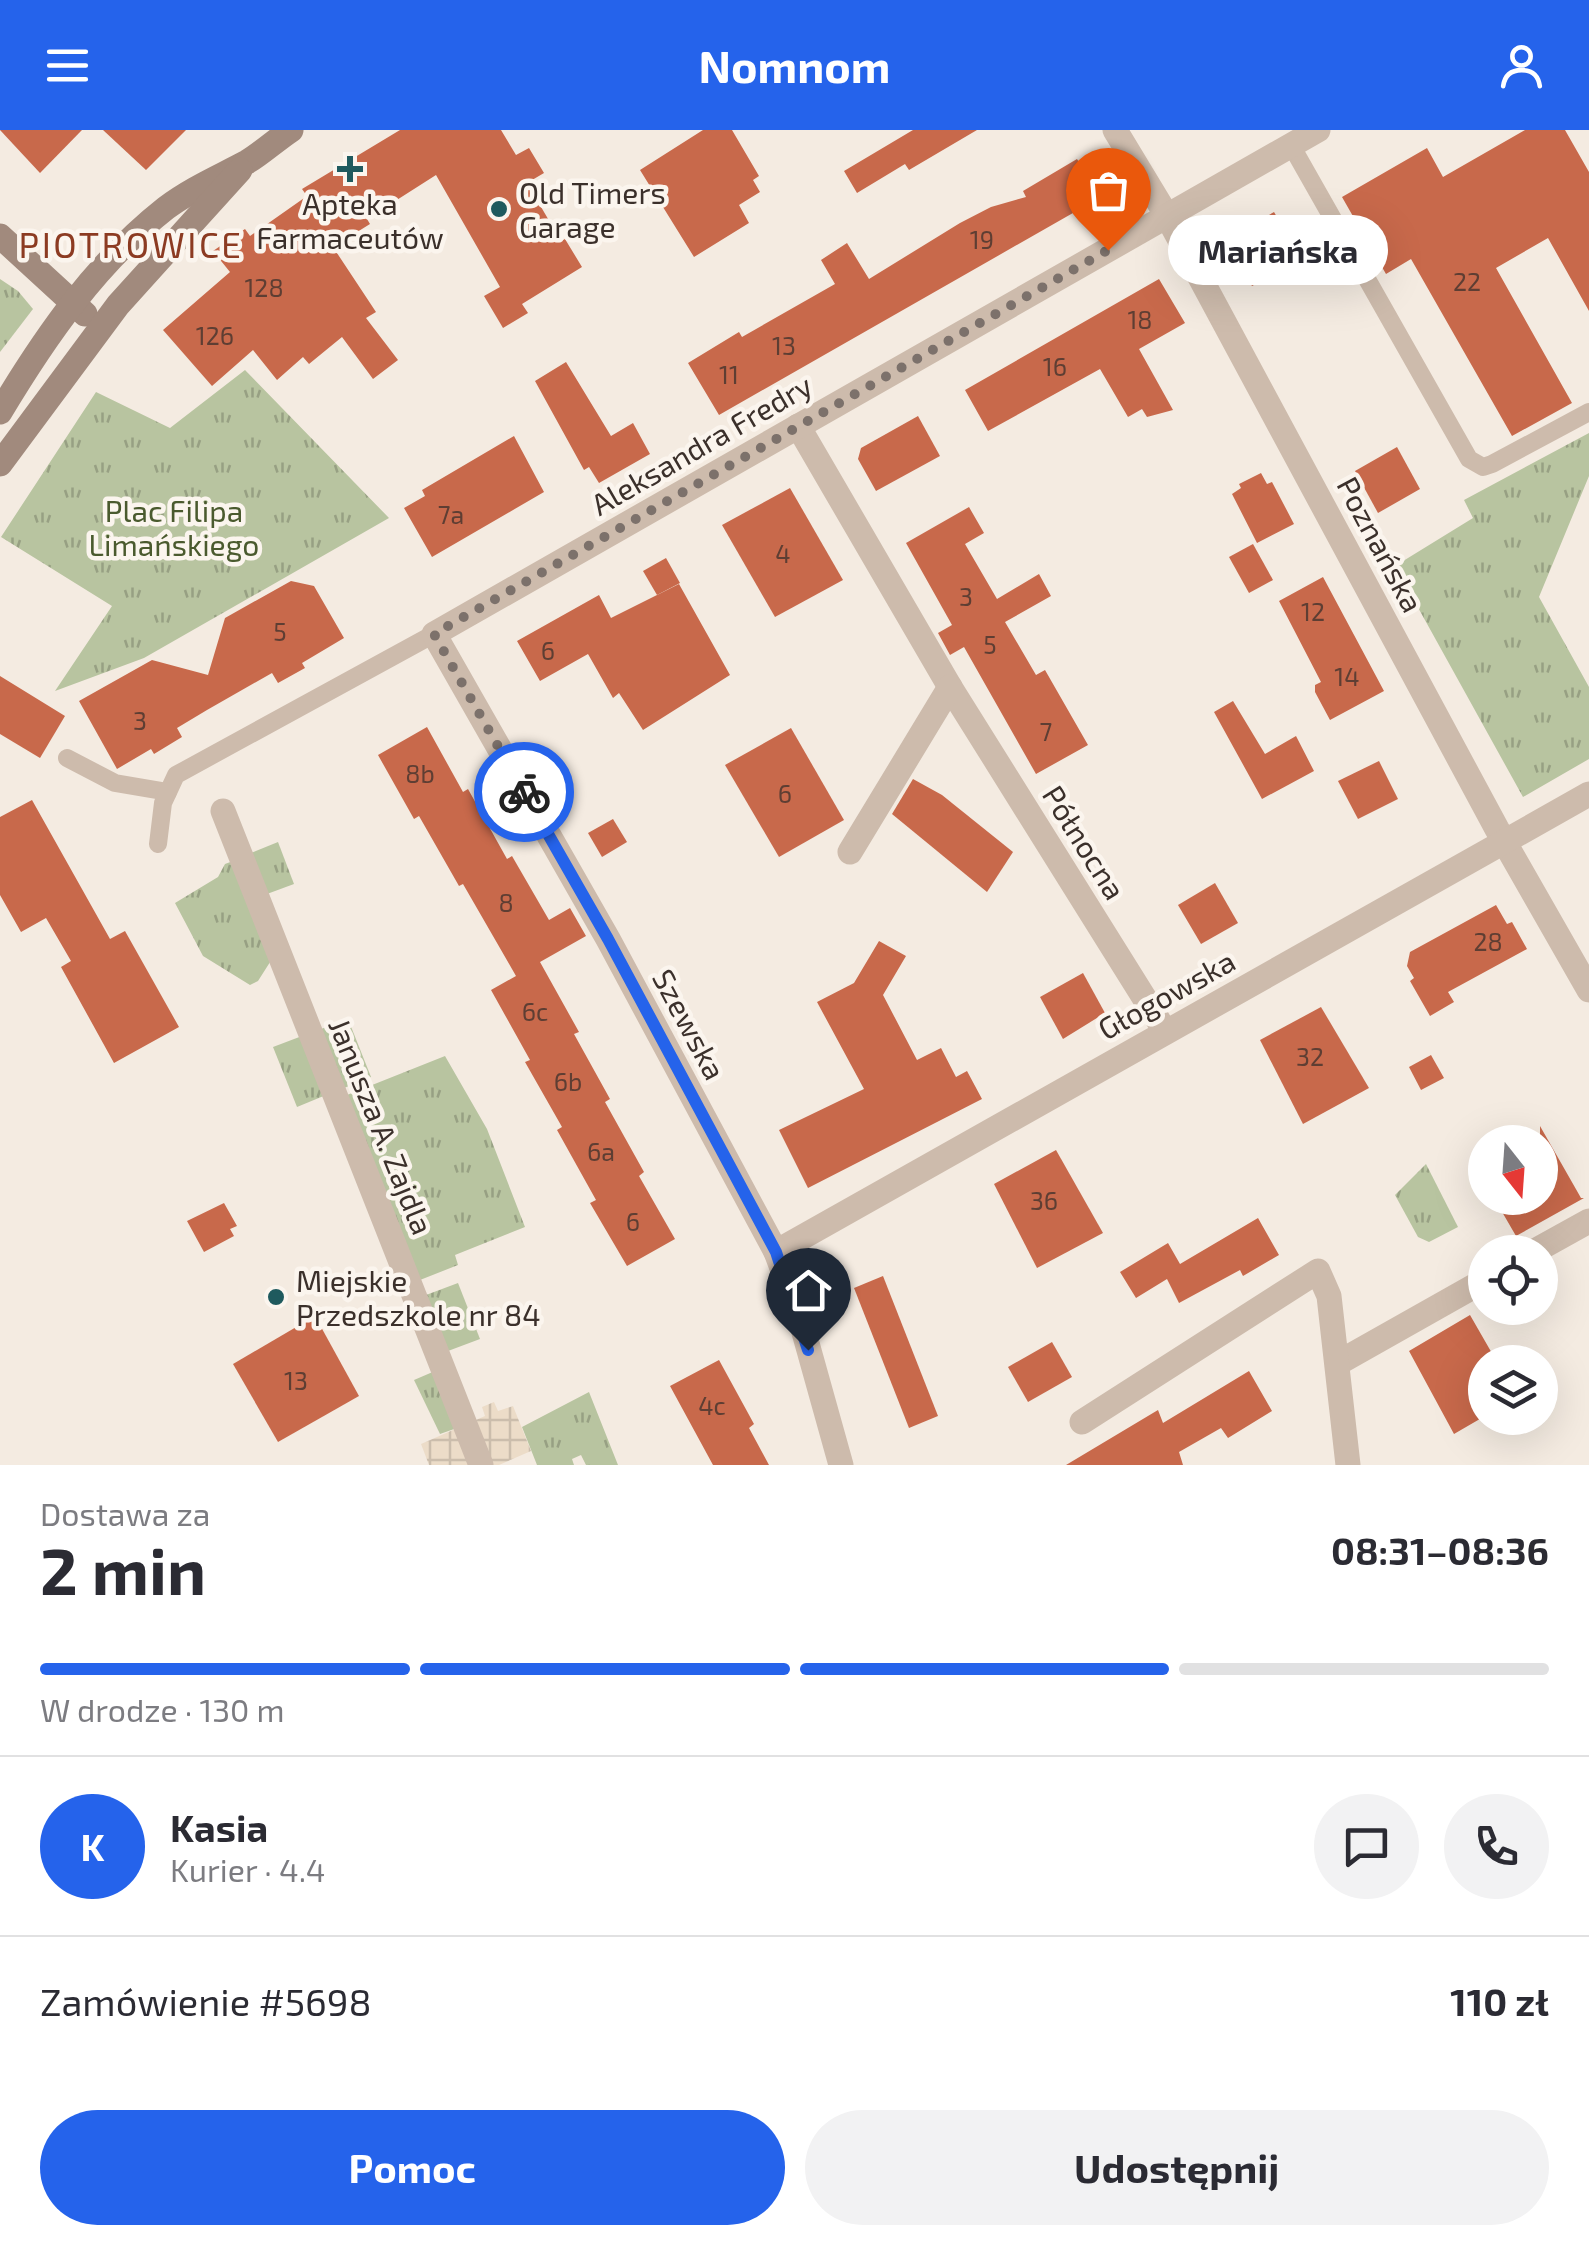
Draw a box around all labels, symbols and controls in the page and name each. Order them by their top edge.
icon: menu [40,38,95,93]
text: Nomnom [699,38,890,92]
icon: person [1494,38,1549,93]
pin [1066,148,1151,251]
marker: Apteka Farmaceutów [339,158,361,180]
icon: bag [1081,163,1136,218]
place label: Old Timers Garage [519,174,666,244]
place label: Apteka Farmaceutów [256,185,444,255]
marker: Old Timers Garage [488,198,510,220]
callout: Mariańska [1168,215,1388,285]
district label: PIOTROWICE [19,223,243,265]
house number: 19 [970,224,994,254]
text: Mariańska [1198,231,1358,269]
house number: 22 [1453,266,1481,296]
house number: 128 [244,272,284,302]
house number: 18 [1127,304,1153,334]
house number: 126 [196,320,234,350]
house number: 13 [772,330,796,360]
house number: 16 [1043,351,1067,381]
house number: 11 [719,359,739,389]
street label: Aleksandra Fredry [584,366,818,522]
street label: Poznańska [1330,470,1432,618]
park label: Plac Filipa Limańskiego [89,492,259,562]
house number: 7a [438,499,464,529]
house number: 4 [775,538,791,568]
house number: 3 [959,581,973,611]
house number: 12 [1301,596,1325,626]
house number: 5 [273,616,287,646]
house number: 5 [983,629,997,659]
house number: 6 [541,635,555,665]
house number: 14 [1334,661,1360,691]
house number: 3 [133,705,147,735]
house number: 7 [1040,716,1053,746]
courier [474,742,574,842]
house number: 8b [405,758,435,788]
icon: bike [497,765,552,820]
house number: 6 [778,778,792,808]
street label: Północna [1036,778,1134,906]
house number: 8 [498,887,514,917]
house number: 28 [1473,926,1503,956]
street label: Głogowska [1091,942,1241,1046]
street label: Szewska [646,963,734,1085]
house number: 6c [522,996,548,1026]
street label: Janusza A. Zajdla [322,1013,442,1239]
house number: 32 [1296,1041,1324,1071]
house number: 6b [554,1066,582,1096]
north arrow [1468,1125,1558,1215]
map controls [1468,1125,1558,1435]
house number: 6a [587,1136,615,1166]
house number: 36 [1030,1185,1058,1215]
house number: 6 [626,1206,640,1236]
button: locate [1468,1235,1558,1325]
pin [766,1248,851,1351]
place label: Miejskie Przedszkole nr 84 [296,1262,541,1332]
icon: home [781,1263,836,1318]
marker: Miejskie Przedszkole nr 84 [265,1286,287,1308]
button: layers [1468,1345,1558,1435]
house number: 13 [284,1365,308,1395]
house number: 4c [698,1390,726,1420]
text: Dostawa za [40,1494,210,1532]
text: 08:31–08:36 [1331,1527,1549,1573]
text: 2 min [40,1530,206,1608]
text: W drodze · 130 m [40,1690,285,1728]
button: chat [1314,1794,1419,1899]
button: phone [1444,1794,1549,1899]
text: Kasia [170,1804,268,1850]
text: K [80,1823,105,1869]
text: Kurier · 4.4 [170,1850,325,1888]
text: Zamówienie #5698 [40,1978,372,2024]
text: 110 zł [1450,1978,1549,2024]
button: Pomoc [40,2110,785,2225]
button: Udostępnij [805,2110,1549,2225]

